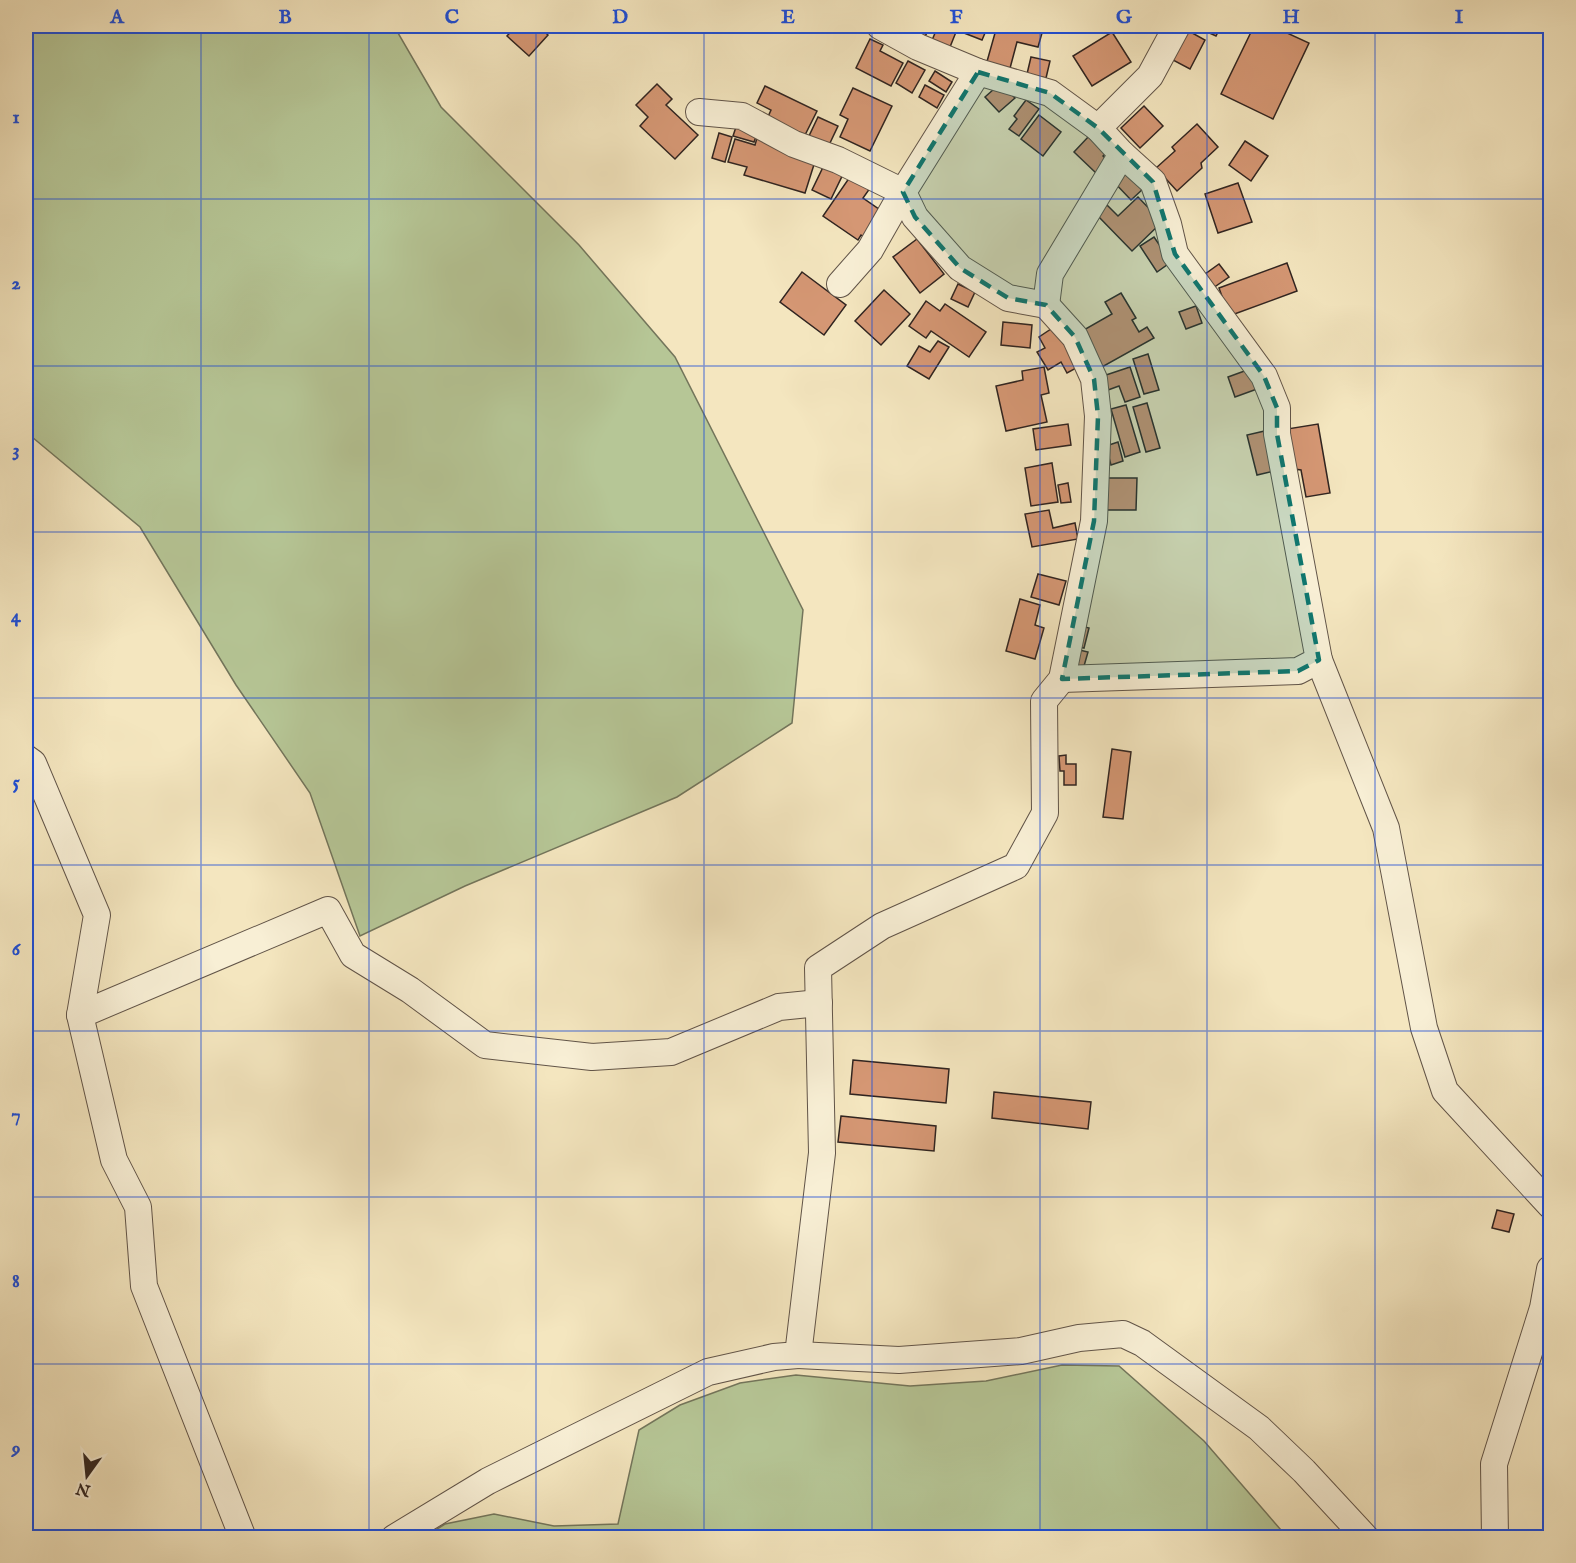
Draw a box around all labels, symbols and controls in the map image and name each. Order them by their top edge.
text: A [109,5,125,30]
text: B [278,5,292,30]
text: C [445,5,459,30]
text: D [612,5,628,30]
text: E [781,5,795,30]
text: F [950,5,963,30]
text: G [1116,5,1133,30]
text: H [1282,5,1300,30]
text: I [1455,5,1464,30]
text: 1 [12,105,20,130]
text: 2 [11,271,21,296]
text: 3 [12,438,20,463]
text: 4 [11,604,22,629]
text: 5 [12,770,20,795]
text: 6 [12,937,22,962]
text: 7 [11,1103,21,1128]
text: 8 [12,1269,20,1294]
text: 9 [11,1436,21,1461]
north arrow [57,1446,117,1506]
text: N [74,1477,94,1500]

